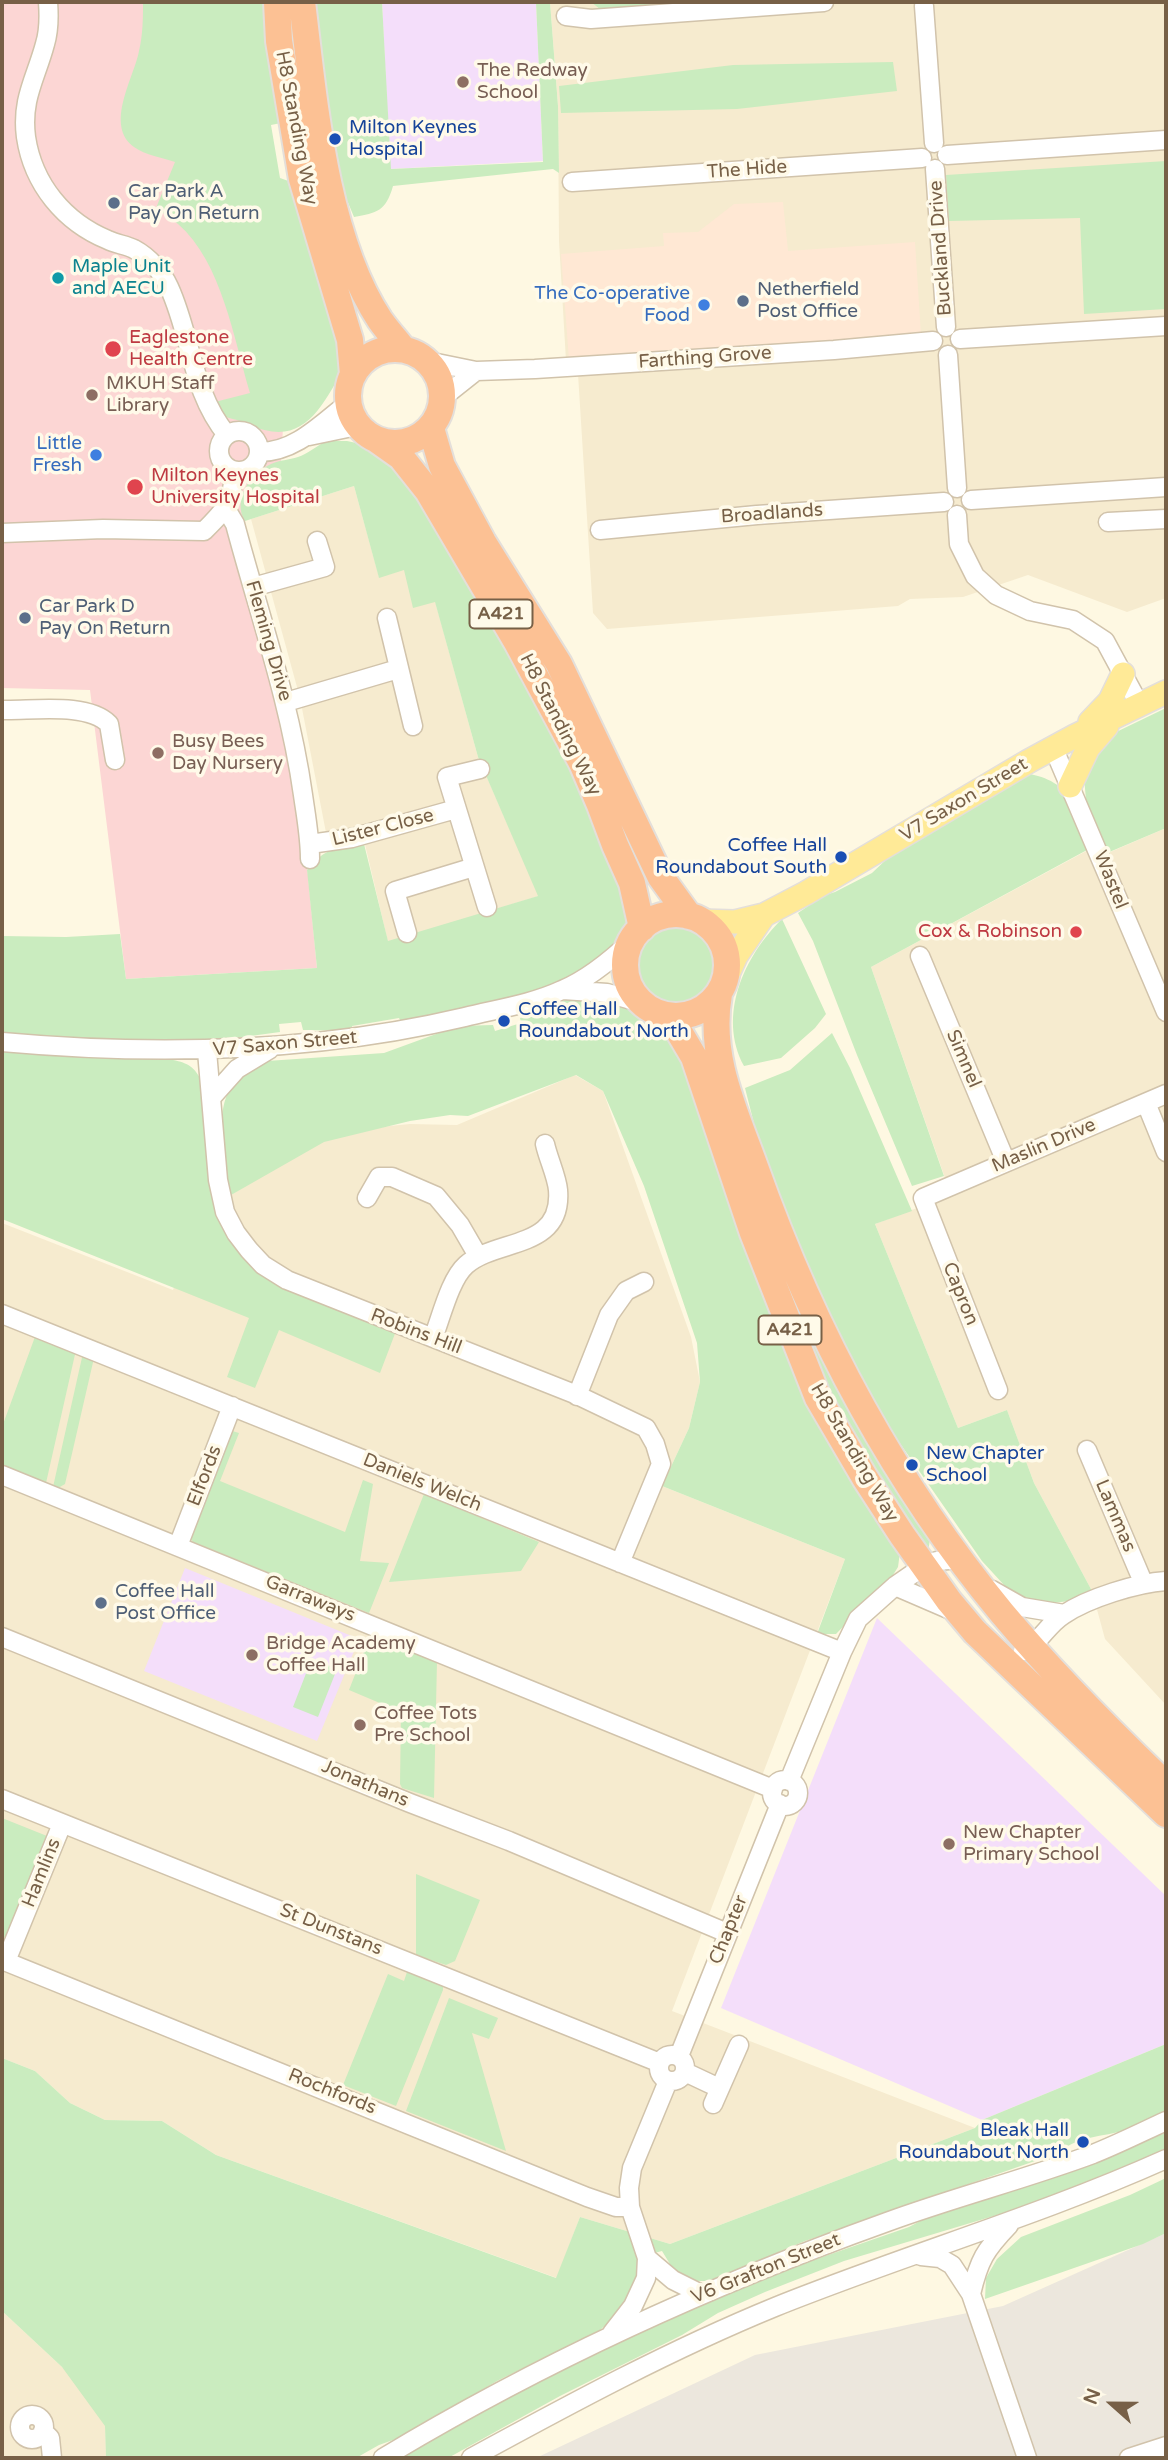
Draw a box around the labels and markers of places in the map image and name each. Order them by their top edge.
place label: The Redway School [477,60,588,104]
marker: The Redway School [455,74,471,90]
place label: Milton Keynes Hospital [349,117,477,161]
marker: Milton Keynes Hospital [327,131,343,147]
place label: Car Park A Pay On Return [128,181,260,225]
marker: Car Park A Pay On Return [106,195,122,211]
place label: Maple Unit and AECU [72,256,171,300]
marker: Maple Unit and AECU [50,270,66,286]
place label: Netherfield Post Office [757,279,859,323]
place label: The Co-operative Food [534,283,690,327]
marker: Netherfield Post Office [735,293,751,309]
marker: The Co-operative Food [696,297,712,313]
place label: Eaglestone Health Centre [129,327,253,371]
marker: Eaglestone Health Centre [103,339,123,359]
place label: MKUH Staff Library [106,373,214,417]
marker: MKUH Staff Library [84,387,100,403]
place label: Little Fresh [33,433,82,477]
marker: Little Fresh [88,447,104,463]
place label: Milton Keynes University Hospital [151,465,320,509]
marker: Milton Keynes University Hospital [125,477,145,497]
place label: Car Park D Pay On Return [39,596,171,640]
marker: Car Park D Pay On Return [17,610,33,626]
place label: Busy Bees Day Nursery [172,731,283,775]
marker: Busy Bees Day Nursery [150,745,166,761]
place label: Coffee Hall Roundabout South [655,835,827,879]
marker: Coffee Hall Roundabout South [833,849,849,865]
place label: Cox & Robinson [918,921,1062,943]
marker: Cox & Robinson [1068,924,1084,940]
place label: Coffee Hall Roundabout North [518,999,689,1043]
marker: Coffee Hall Roundabout North [496,1013,512,1029]
place label: New Chapter School [926,1443,1044,1487]
marker: New Chapter School [904,1457,920,1473]
place label: Coffee Hall Post Office [115,1581,216,1625]
marker: Coffee Hall Post Office [93,1595,109,1611]
place label: Bridge Academy Coffee Hall [266,1633,416,1677]
marker: Bridge Academy Coffee Hall [244,1647,260,1663]
place label: Coffee Tots Pre School [374,1703,477,1747]
marker: Coffee Tots Pre School [352,1717,368,1733]
place label: New Chapter Primary School [963,1822,1099,1866]
marker: New Chapter Primary School [941,1836,957,1852]
place label: Bleak Hall Roundabout North [898,2120,1069,2164]
marker: Bleak Hall Roundabout North [1075,2134,1091,2150]

